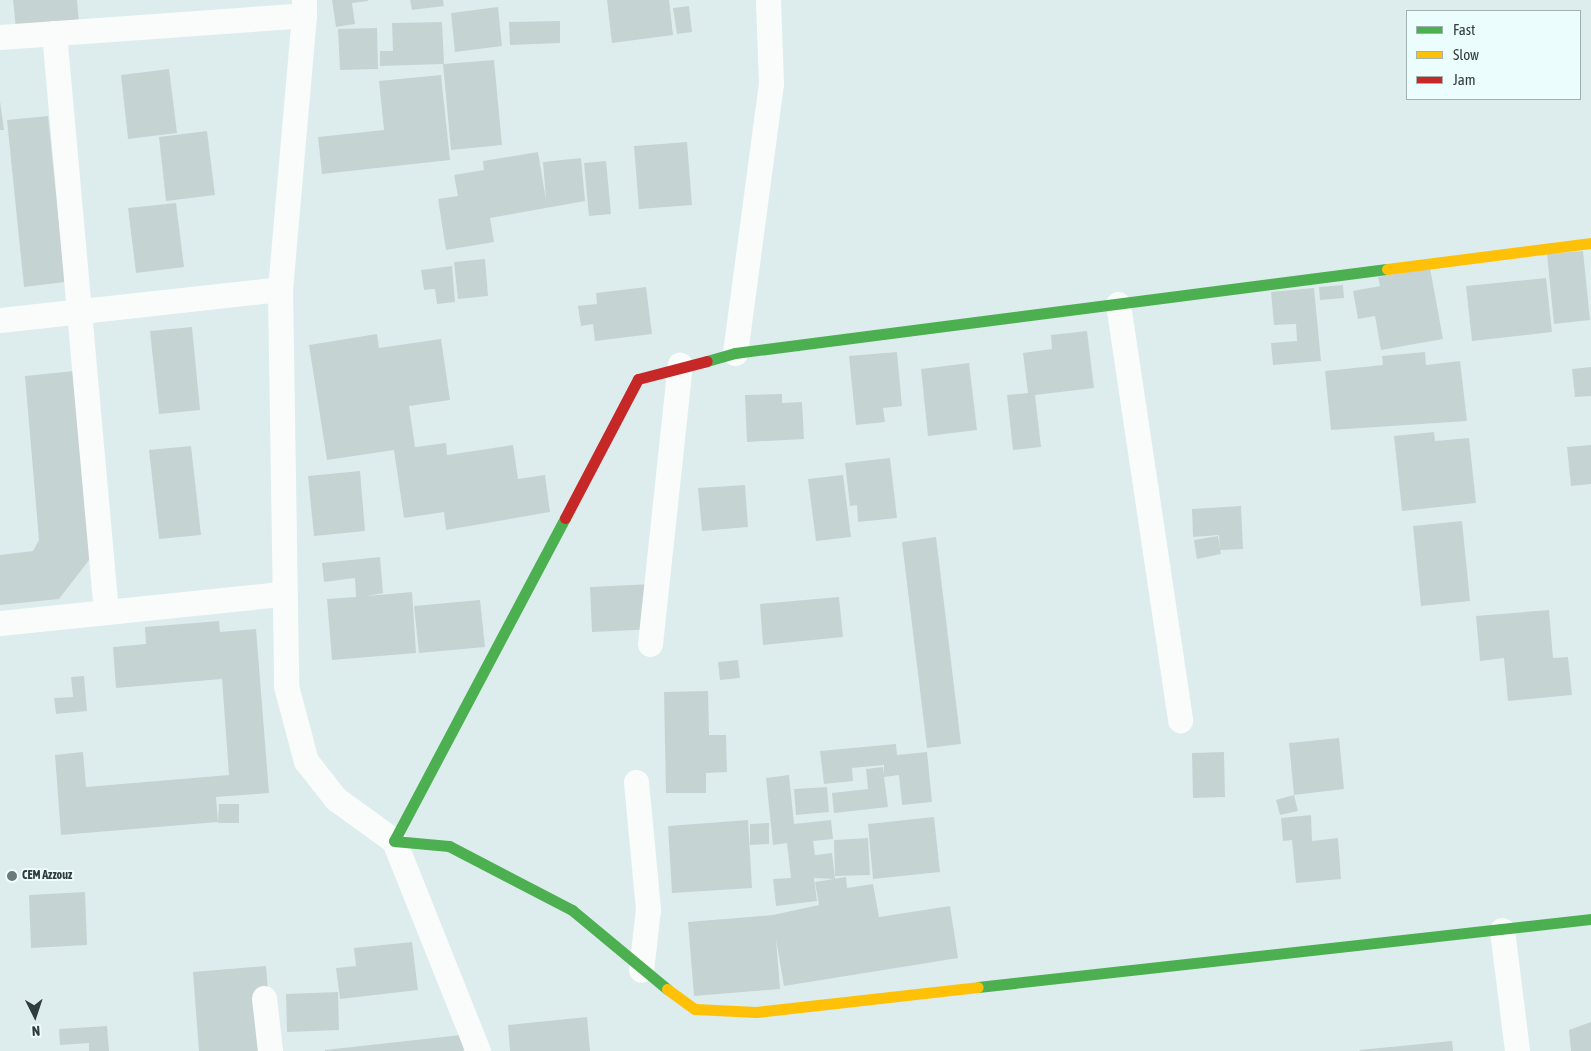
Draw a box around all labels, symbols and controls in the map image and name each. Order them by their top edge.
legend [1406,10,1581,100]
text: Fast [1453,21,1475,38]
text: Slow [1453,46,1479,63]
text: Jam [1453,71,1476,88]
place label: CEM Azzouz [22,869,72,883]
marker: CEM Azzouz [6,870,18,882]
north arrow [10,991,60,1041]
text: N [31,1023,41,1039]

